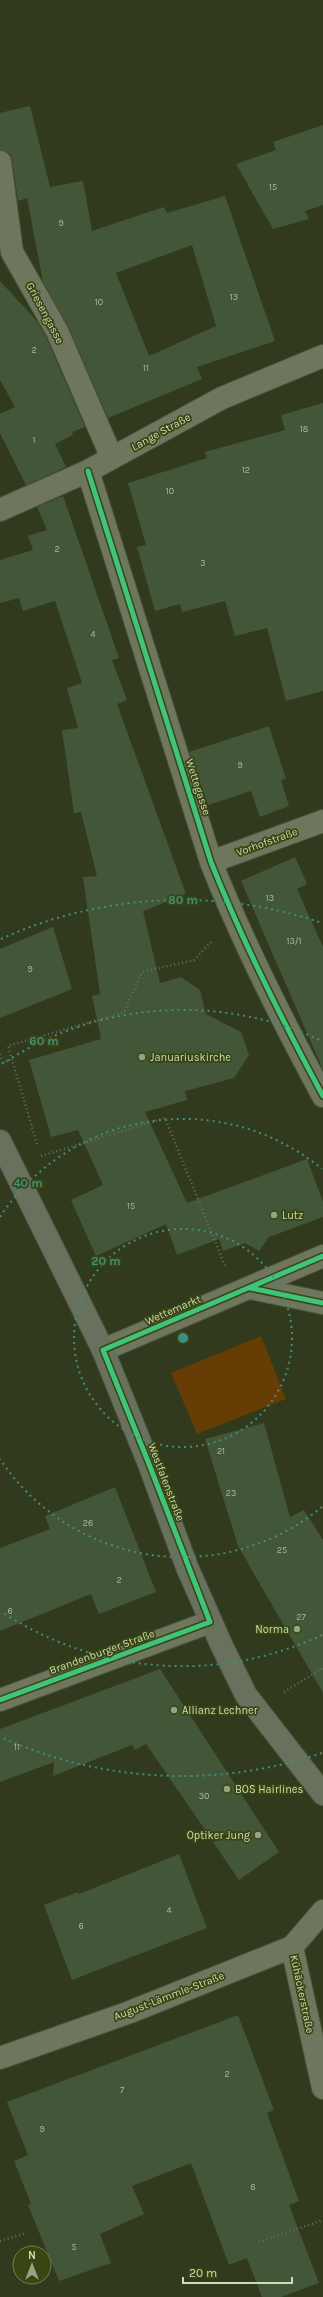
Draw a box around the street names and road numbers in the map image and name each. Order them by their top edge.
street label: Griesengasse [23,280,67,346]
street label: Lange Straße [129,410,193,454]
street label: Wettegasse [183,757,213,817]
street label: Vorhofstraße [235,825,300,859]
street label: Wettemarkt [143,1292,203,1328]
street label: Westfalenstraße [145,1441,187,1523]
street label: Brandenburger Straße [48,1627,157,1677]
street label: Kühäckerstraße [287,1954,317,2035]
street label: August-Lämmle-Straße [112,1969,226,2023]

